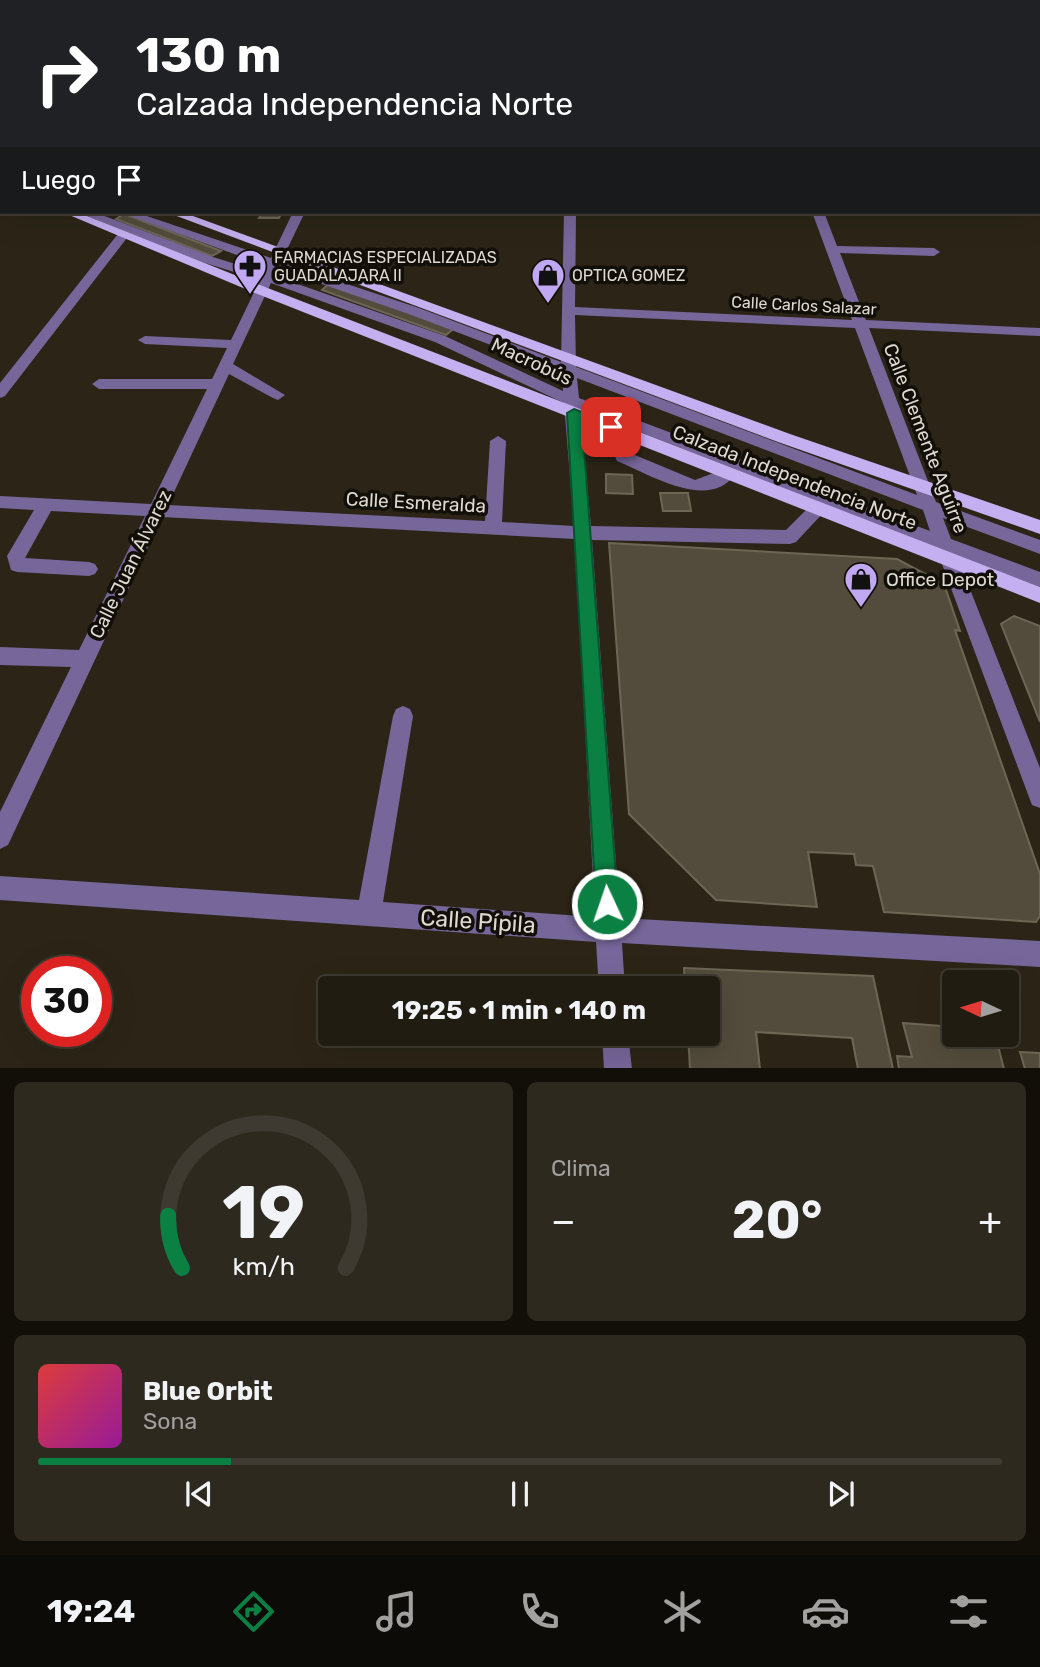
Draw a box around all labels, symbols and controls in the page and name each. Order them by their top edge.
text: 130 m [136,26,281,84]
icon: right [21,28,112,119]
text: Calzada Independencia Norte [136,85,573,123]
icon: arrive [110,161,148,199]
text: Luego [21,165,96,196]
pharmacy icon: FARMACIAS ESPECIALIZADAS GUADALAJARA II [231,247,269,296]
place label: FARMACIAS ESPECIALIZADAS GUADALAJARA II [274,248,497,285]
shop icon: OPTICA GOMEZ [529,256,567,305]
place label: OPTICA GOMEZ [572,266,685,285]
street label: Calle Carlos Salazar [731,292,877,319]
street label: Macrobús [488,333,576,390]
street label: Calle Clemente Aguirre [879,340,972,536]
pin [581,397,641,457]
icon: arrive [592,408,630,446]
street label: Calzada Independencia Norte [670,420,920,535]
street label: Calle Juan Álvarez [84,486,176,642]
street label: Calle Esmeralda [345,487,487,518]
shop icon: Office Depot [842,560,880,609]
place label: Office Depot [886,568,995,591]
position arrow [570,867,644,941]
street label: Calle Pípila [419,903,537,939]
speed limit sign: 30 [21,956,112,1047]
north arrow [942,970,1018,1046]
map controls [942,970,1019,1047]
text: 19:25 · 1 min · 140 m [392,995,646,1026]
text: Clima [551,1154,611,1182]
text: 19 [222,1170,305,1256]
text: 20° [732,1189,822,1251]
text: − [551,1198,576,1244]
text: + [978,1198,1002,1244]
text: km/h [232,1251,295,1280]
text: Blue Orbit [143,1376,273,1407]
text: Sona [143,1407,197,1435]
icon: previous [180,1475,218,1513]
icon: pause [501,1475,539,1513]
icon: next [822,1475,860,1513]
icon: directions [229,1587,278,1636]
icon: music [372,1587,421,1636]
icon: phone [515,1587,564,1636]
icon: climate [658,1587,707,1636]
icon: car [801,1587,850,1636]
icon: filters [944,1587,993,1636]
text: 19:24 [47,1592,135,1630]

